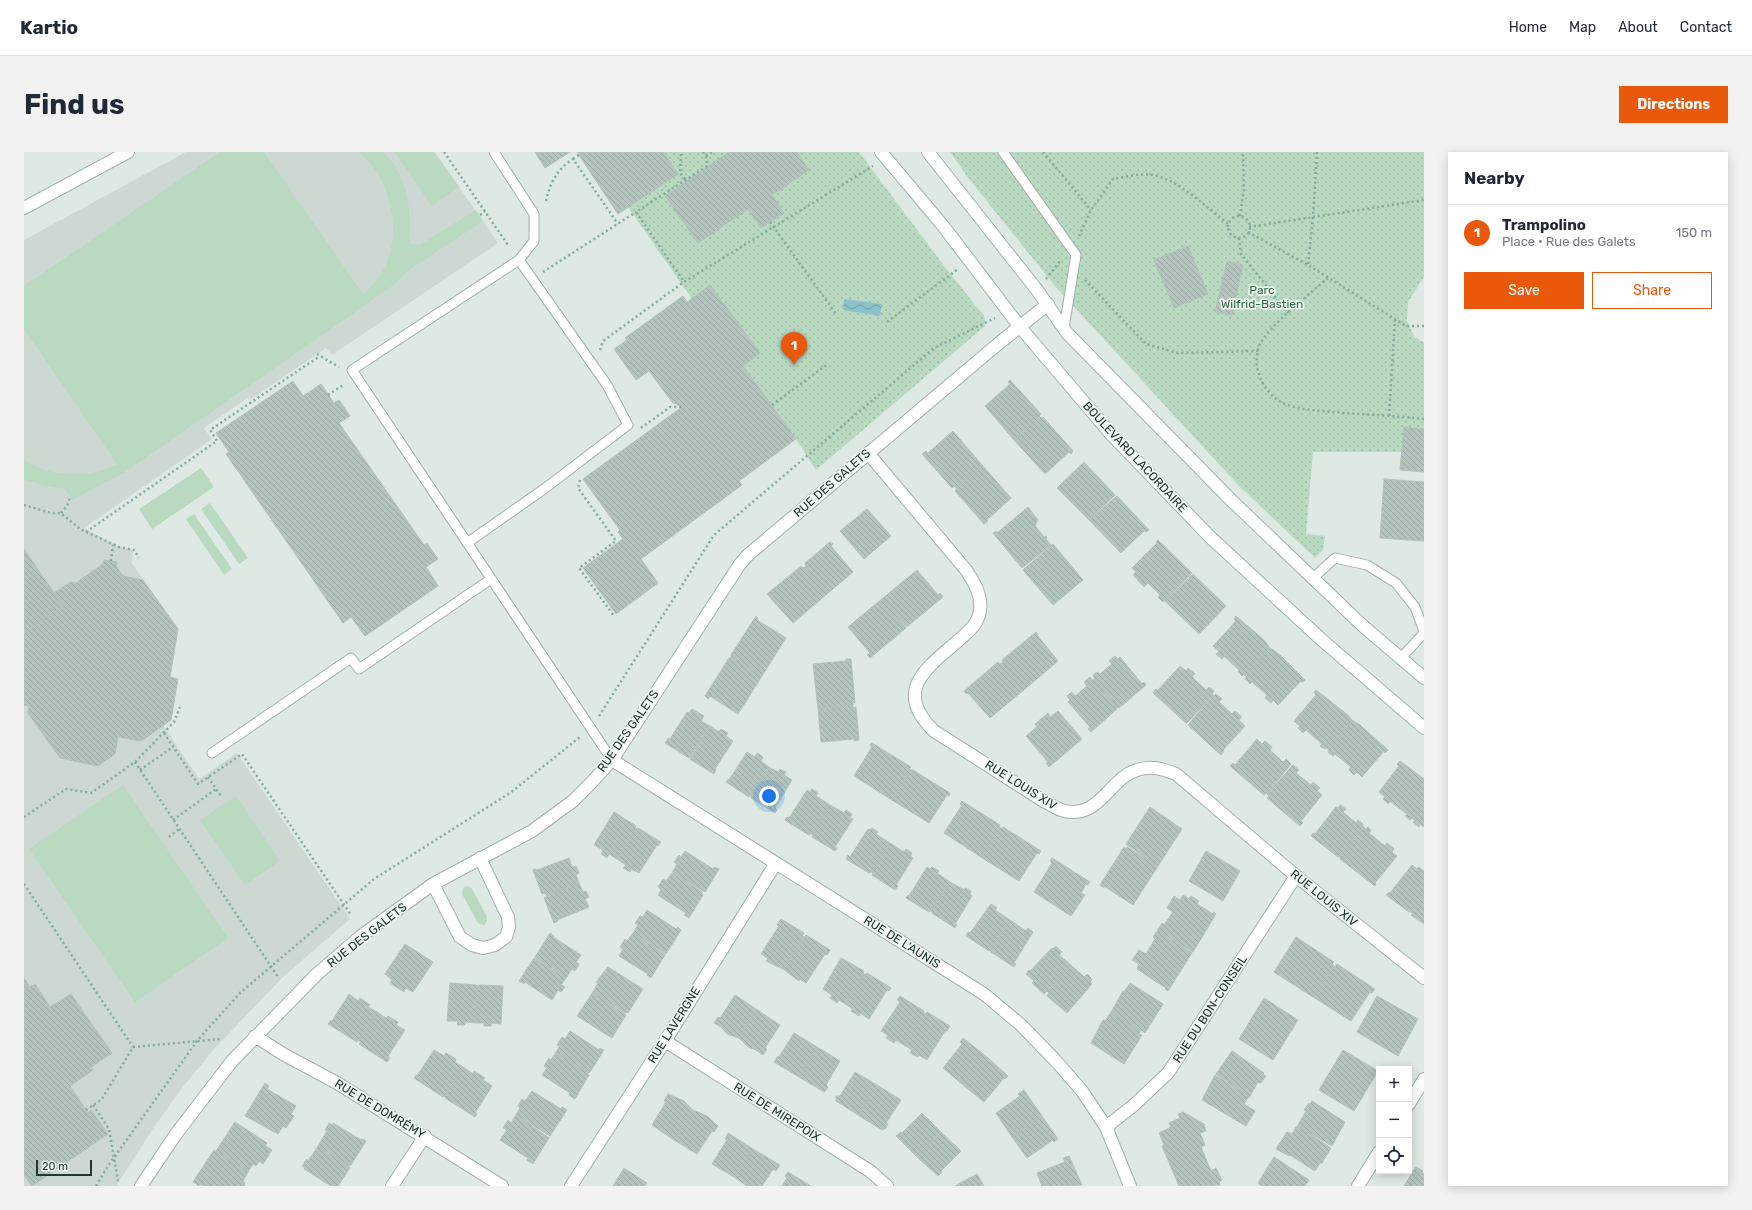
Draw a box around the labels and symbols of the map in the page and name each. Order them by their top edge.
park label: Parc Wilfrid-Bastien [1221,283,1303,311]
pin: 1 [781,332,807,365]
street label: BOULEVARD LACORDAIRE [1080,399,1190,515]
street label: RUE DES GALETS [791,446,873,520]
street label: RUE DES GALETS [594,687,662,775]
street label: RUE LOUIS XIV [982,757,1060,813]
your location [759,786,779,806]
street label: RUE LOUIS XIV [1288,867,1360,929]
street label: RUE DES GALETS [325,900,409,970]
street label: RUE DE L'AUNIS [861,913,943,971]
street label: RUE DU BON-CONSEIL [1170,952,1250,1065]
street label: RUE LAVERGNE [645,984,703,1066]
street label: RUE DE DOMRÉMY [332,1076,428,1142]
street label: RUE DE MIREPOIX [731,1080,823,1145]
scale bar [36,1158,92,1177]

